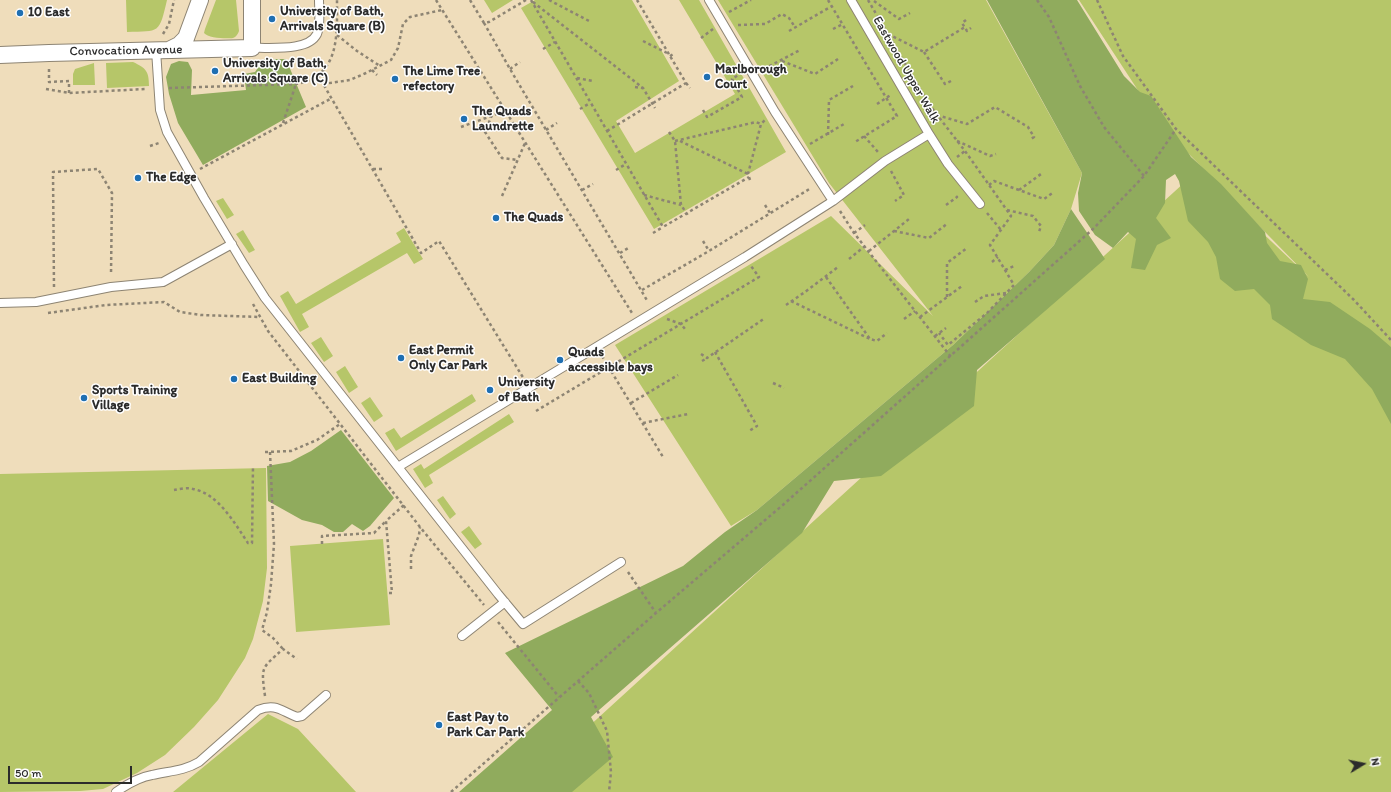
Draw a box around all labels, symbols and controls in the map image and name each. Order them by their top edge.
place label: University of Bath, Arrivals Square (B) [280,4,385,35]
place label: 10 East [28,5,70,21]
marker: 10 East [15,8,25,18]
marker: University of Bath, Arrivals Square (B) [267,14,277,24]
street label: Eastwood Upper Walk [869,14,943,126]
street label: Convocation Avenue [69,42,183,60]
place label: University of Bath, Arrivals Square (C) [223,56,328,87]
place label: Marlborough Court [715,62,787,93]
place label: The Lime Tree refectory [403,64,480,95]
marker: University of Bath, Arrivals Square (C) [210,66,220,76]
marker: Marlborough Court [702,72,712,82]
marker: The Lime Tree refectory [390,74,400,84]
place label: The Quads Laundrette [472,104,534,135]
marker: The Quads Laundrette [459,114,469,124]
place label: The Edge [146,170,197,186]
marker: The Edge [133,173,143,183]
place label: The Quads [504,210,563,226]
marker: The Quads [491,213,501,223]
place label: East Permit Only Car Park [409,343,487,374]
place label: Quads accessible bays [568,345,653,376]
marker: East Permit Only Car Park [396,353,406,363]
marker: Quads accessible bays [555,355,565,365]
place label: East Building [242,371,316,387]
marker: East Building [229,374,239,384]
place label: University of Bath [498,375,555,406]
place label: Sports Training Village [92,383,177,414]
marker: University of Bath [485,385,495,395]
marker: Sports Training Village [79,393,89,403]
place label: East Pay to Park Car Park [447,710,524,741]
marker: East Pay to Park Car Park [434,720,444,730]
north arrow [1343,744,1383,784]
text: N [1368,757,1382,767]
scale bar [10,758,134,784]
text: 50 m [15,766,41,780]

